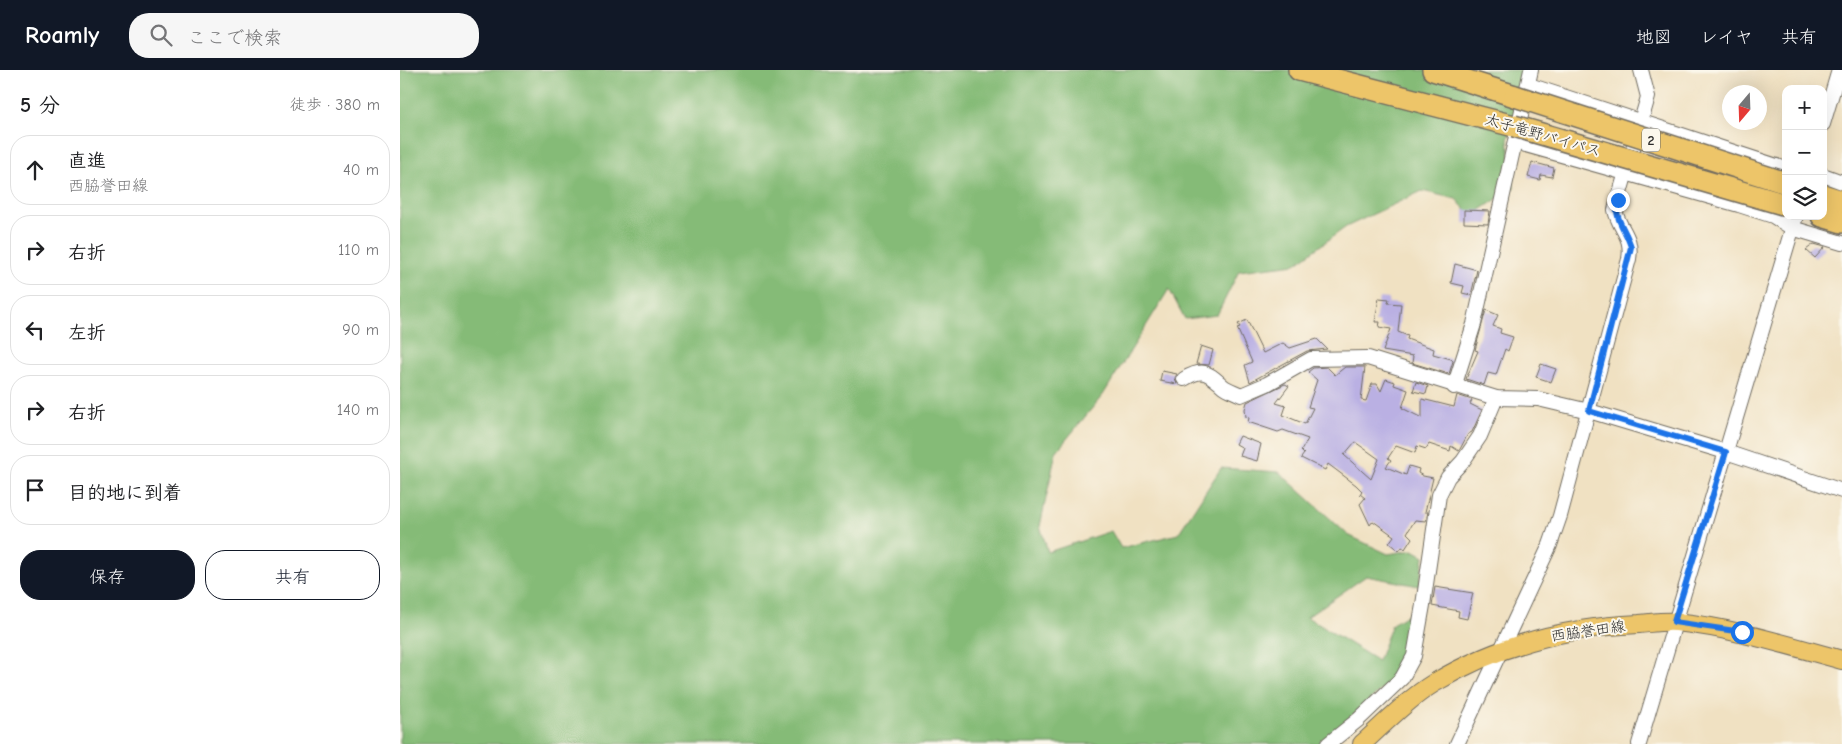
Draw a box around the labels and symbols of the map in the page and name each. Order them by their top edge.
north arrow [1722,85,1767,130]
street label: 太子竜野バイパス [1483,110,1603,160]
road number: 2 [1642,128,1660,152]
route end [1607,189,1630,212]
street label: 西脇誉田線 [1550,617,1626,645]
route start [1731,621,1754,644]

